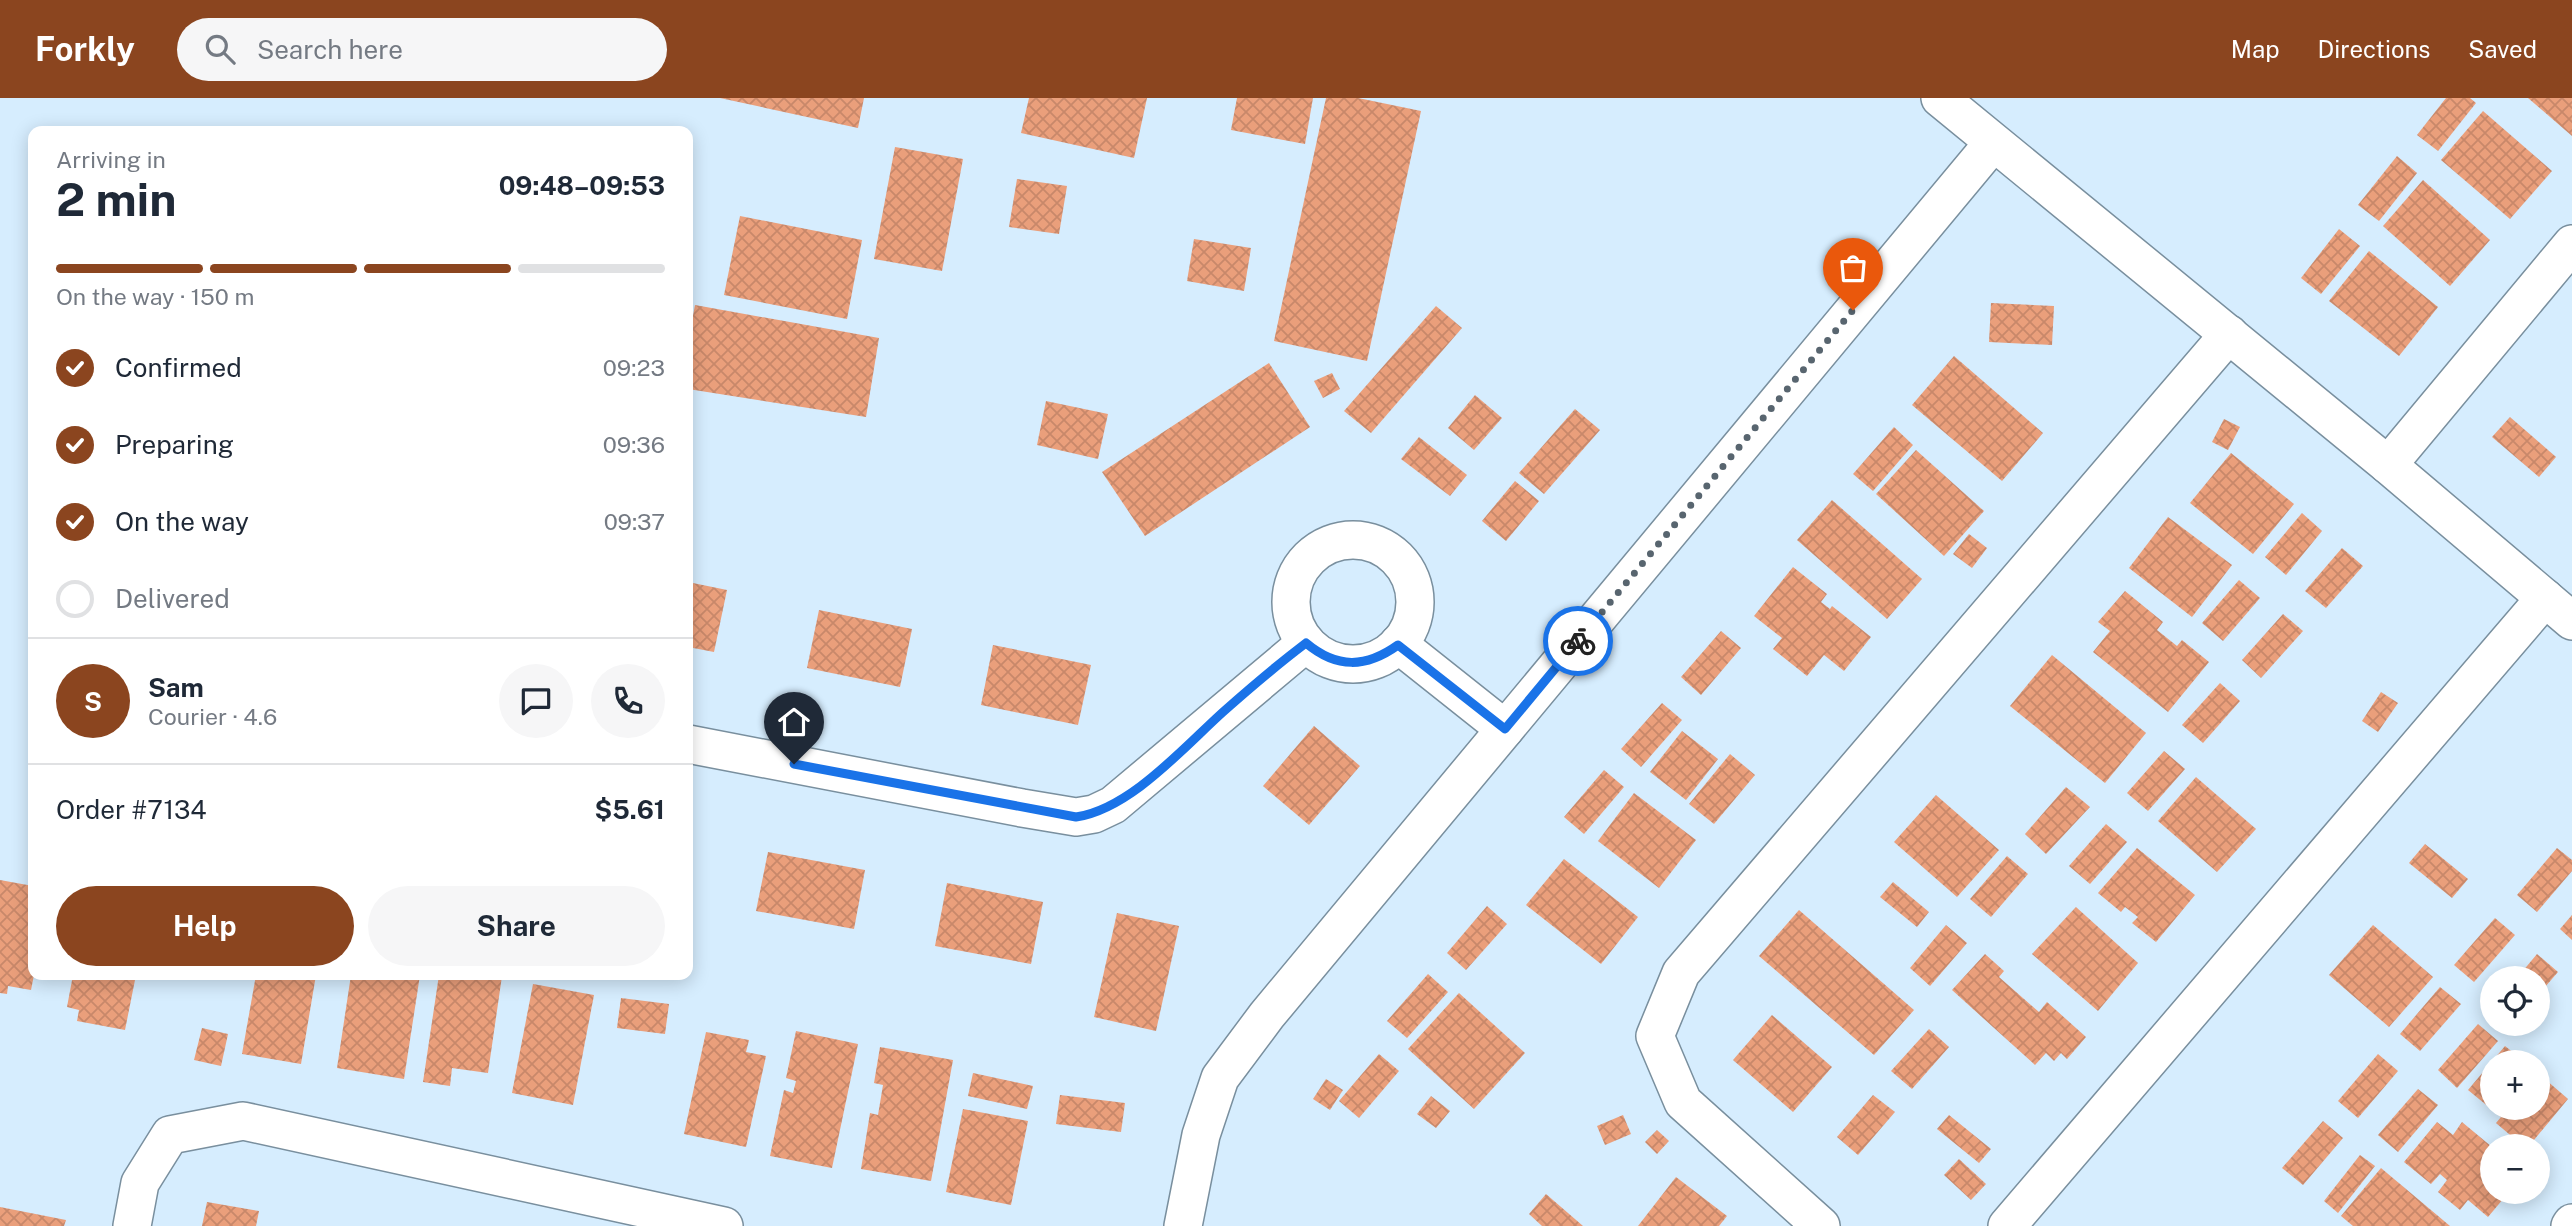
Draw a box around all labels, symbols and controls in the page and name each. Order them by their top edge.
search box [177,18,667,81]
text: Forkly [35,30,135,68]
icon: search [201,30,239,68]
text: Search here [257,34,403,65]
text: Map [2231,35,2280,63]
text: Directions [2318,35,2430,63]
text: Saved [2468,35,2537,63]
text: Arriving in [56,146,166,173]
text: 09:48–09:53 [499,170,665,201]
text: 2 min [56,172,176,226]
pin [1823,238,1883,310]
icon: bag [1834,249,1872,287]
text: On the way · 150 m [56,283,254,310]
icon: check [56,349,94,387]
text: Confirmed [115,352,242,383]
text: 09:23 [603,354,665,381]
icon: check [56,426,94,464]
text: Preparing [115,429,234,460]
text: 09:36 [603,431,665,458]
icon: check [56,503,94,541]
text: On the way [115,506,249,537]
text: 09:37 [604,508,665,535]
text: Delivered [115,583,230,614]
courier [1543,606,1613,676]
icon: bike [1559,622,1597,660]
button: chat [499,664,573,738]
button: phone [591,664,665,738]
text: Sam [148,672,204,703]
text: S [84,686,102,717]
pin [764,692,824,764]
text: Courier · 4.6 [148,703,277,730]
icon: home [775,703,813,741]
text: Order #7134 [56,794,207,825]
text: $5.61 [594,794,665,825]
button: Help [56,886,354,966]
button: Share [368,886,665,966]
map controls [2480,966,2550,1204]
button: locate [2480,966,2550,1036]
button: + [2480,1050,2550,1120]
button: − [2480,1134,2550,1204]

